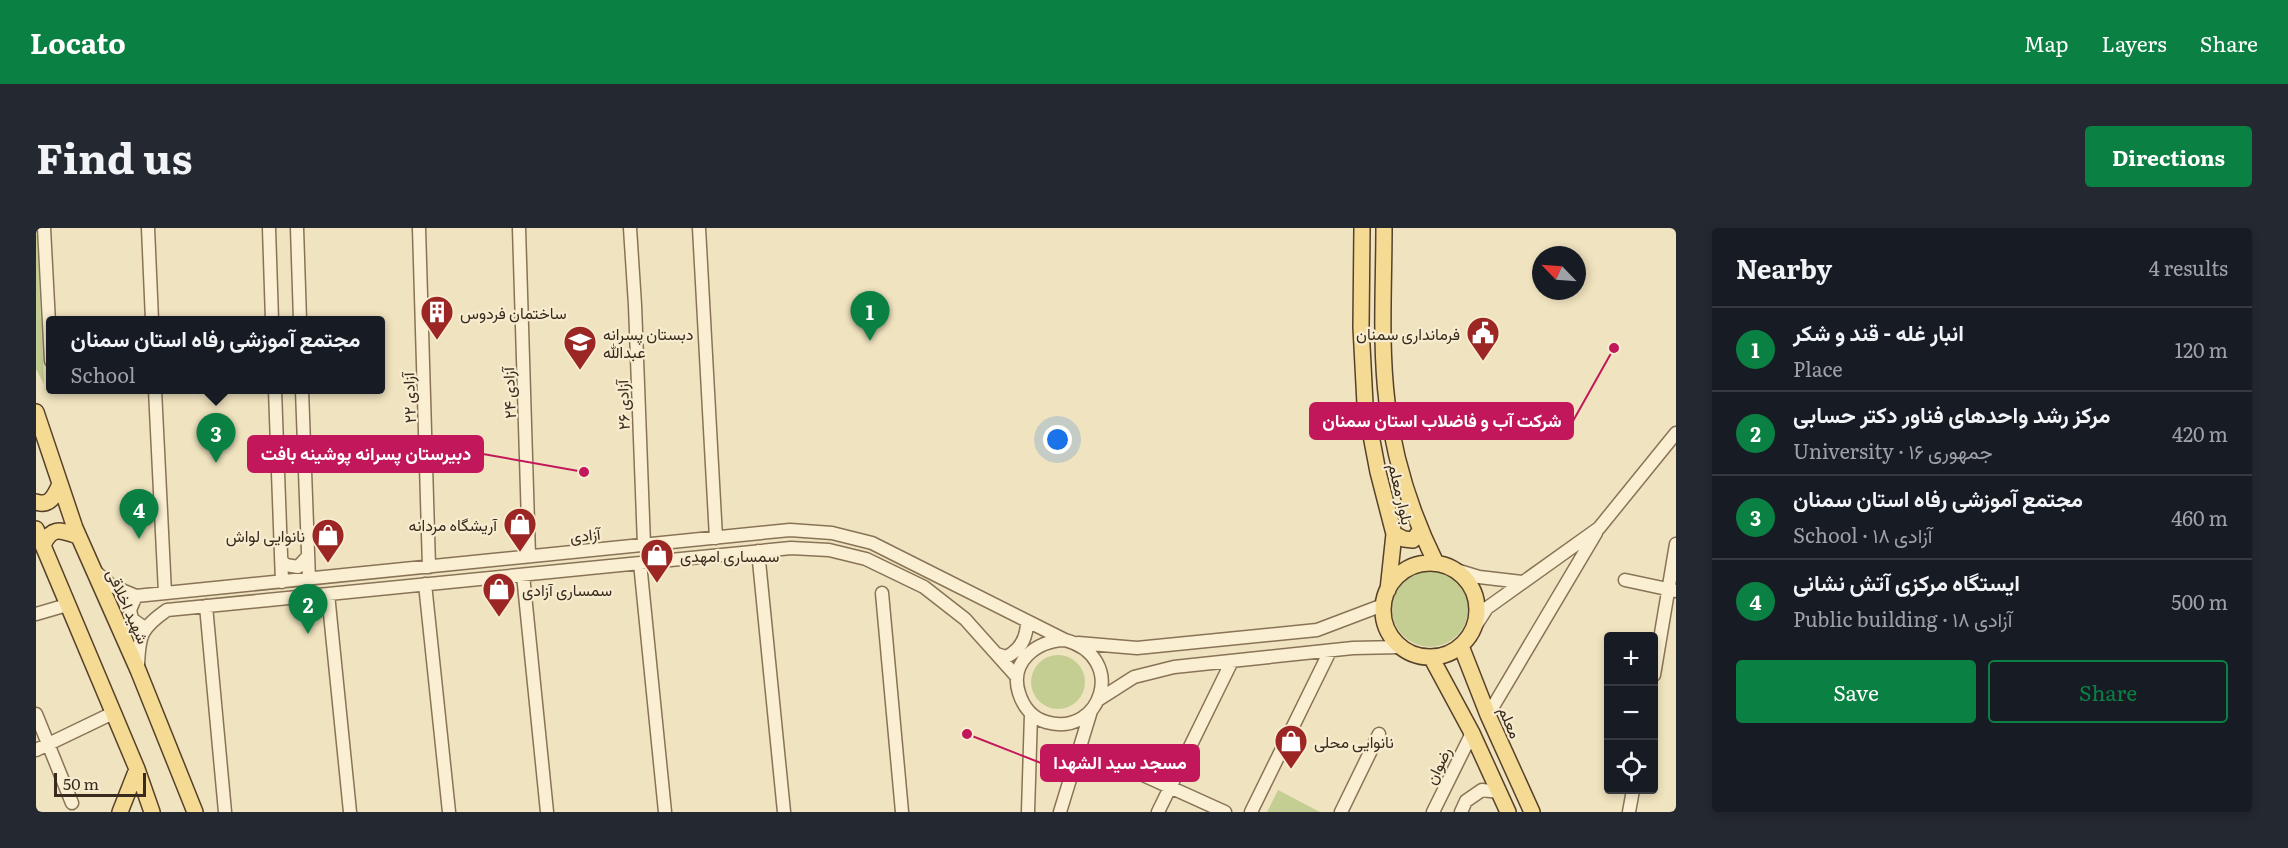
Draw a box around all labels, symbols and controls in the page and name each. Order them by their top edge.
text: Locato [30,21,126,63]
text: Map [2024,27,2069,58]
text: Layers [2102,27,2167,58]
text: Share [2200,27,2258,58]
text: Find us [36,125,193,187]
button: Directions [2085,126,2252,187]
north arrow [1532,246,1586,300]
text: Nearby [1736,248,1832,287]
text: 4 results [2149,252,2228,282]
pin: 1 [850,291,890,341]
building icon: ساختمان فردوس [419,294,455,341]
place label: ساختمان فردوس [460,300,567,324]
public building icon: فرمانداری سمنان [1465,315,1501,362]
text: انبار غله - قند و شکر [1793,315,1964,348]
popup [46,316,385,394]
text: مجتمع آموزشی رفاه استان سمنان [71,321,360,354]
place label: دبستان پسرانه عبدالله [603,321,693,363]
place label: فرمانداری سمنان [1356,321,1460,345]
school or university icon: دبستان پسرانه عبدالله [562,324,598,371]
text: 1 [1751,334,1760,364]
text: 120 m [2175,334,2228,364]
text: Place [1793,353,1843,383]
text: School [71,359,135,389]
street label: آزادی ۲۴ [495,366,521,419]
street label: آزادی ۲۲ [395,371,421,424]
street label: آزادی ۲۶ [609,378,635,430]
text: مرکز رشد واحدهای فناور دکتر حسابی [1793,397,2110,430]
callout: شرکت آب و فاضلاب استان سمنان [1310,403,1573,439]
text: شرکت آب و فاضلاب استان سمنان [1322,406,1562,433]
pin: 3 [196,414,236,463]
text: 2 [1750,418,1761,448]
text: 420 m [2172,418,2228,448]
your location [1043,425,1072,454]
text: University · جمهوری ۱۶ [1793,435,1993,465]
callout: دبیرستان پسرانه پوشینه بافت [248,436,483,472]
text: دبیرستان پسرانه پوشینه بافت [261,439,471,466]
street label: بلوار معلم [1383,461,1421,527]
text: مجتمع آموزشی رفاه استان سمنان [1793,481,2083,514]
pin: 4 [120,490,158,539]
text: 3 [1750,502,1761,532]
text: 460 m [2171,502,2228,532]
shop icon: آریشگاه مردانه [502,506,538,553]
place label: آریشگاه مردانه [409,512,498,536]
shop icon: نانوایی لواش [310,517,346,564]
text: School · آزادی ۱۸ [1793,519,1932,549]
street label: آزادی [568,520,603,548]
place label: نانوایی لواش [226,523,305,547]
shop icon: سمساری امهدی [639,537,675,584]
place label: سمساری امهدی [680,543,779,567]
street label: شهید اخلاقی [102,565,156,647]
text: ایستگاه مرکزی آتش نشانی [1793,565,2020,598]
shop icon: سمساری آزادی [481,571,517,618]
place label: سمساری آزادی [522,577,612,601]
pin: 2 [288,584,328,634]
text: 4 [1749,586,1762,616]
text: 500 m [2171,586,2228,616]
text: Public building · آزادی ۱۸ [1793,603,2012,633]
map controls [1604,632,1658,794]
button: + [1604,632,1658,686]
button: Save [1736,660,1976,723]
button: Share [1988,660,2228,723]
button: − [1604,686,1658,740]
street label: معلم [1493,702,1529,742]
shop icon: نانوایی محلی [1273,723,1309,770]
place label: نانوایی محلی [1314,729,1394,753]
button: locate [1604,740,1658,794]
street label: رضوان [1418,742,1456,788]
callout: مسجد سید الشهدا [1041,745,1199,781]
text: مسجد سید الشهدا [1053,748,1187,775]
scale bar [54,770,146,798]
text: 50 m [63,771,99,795]

